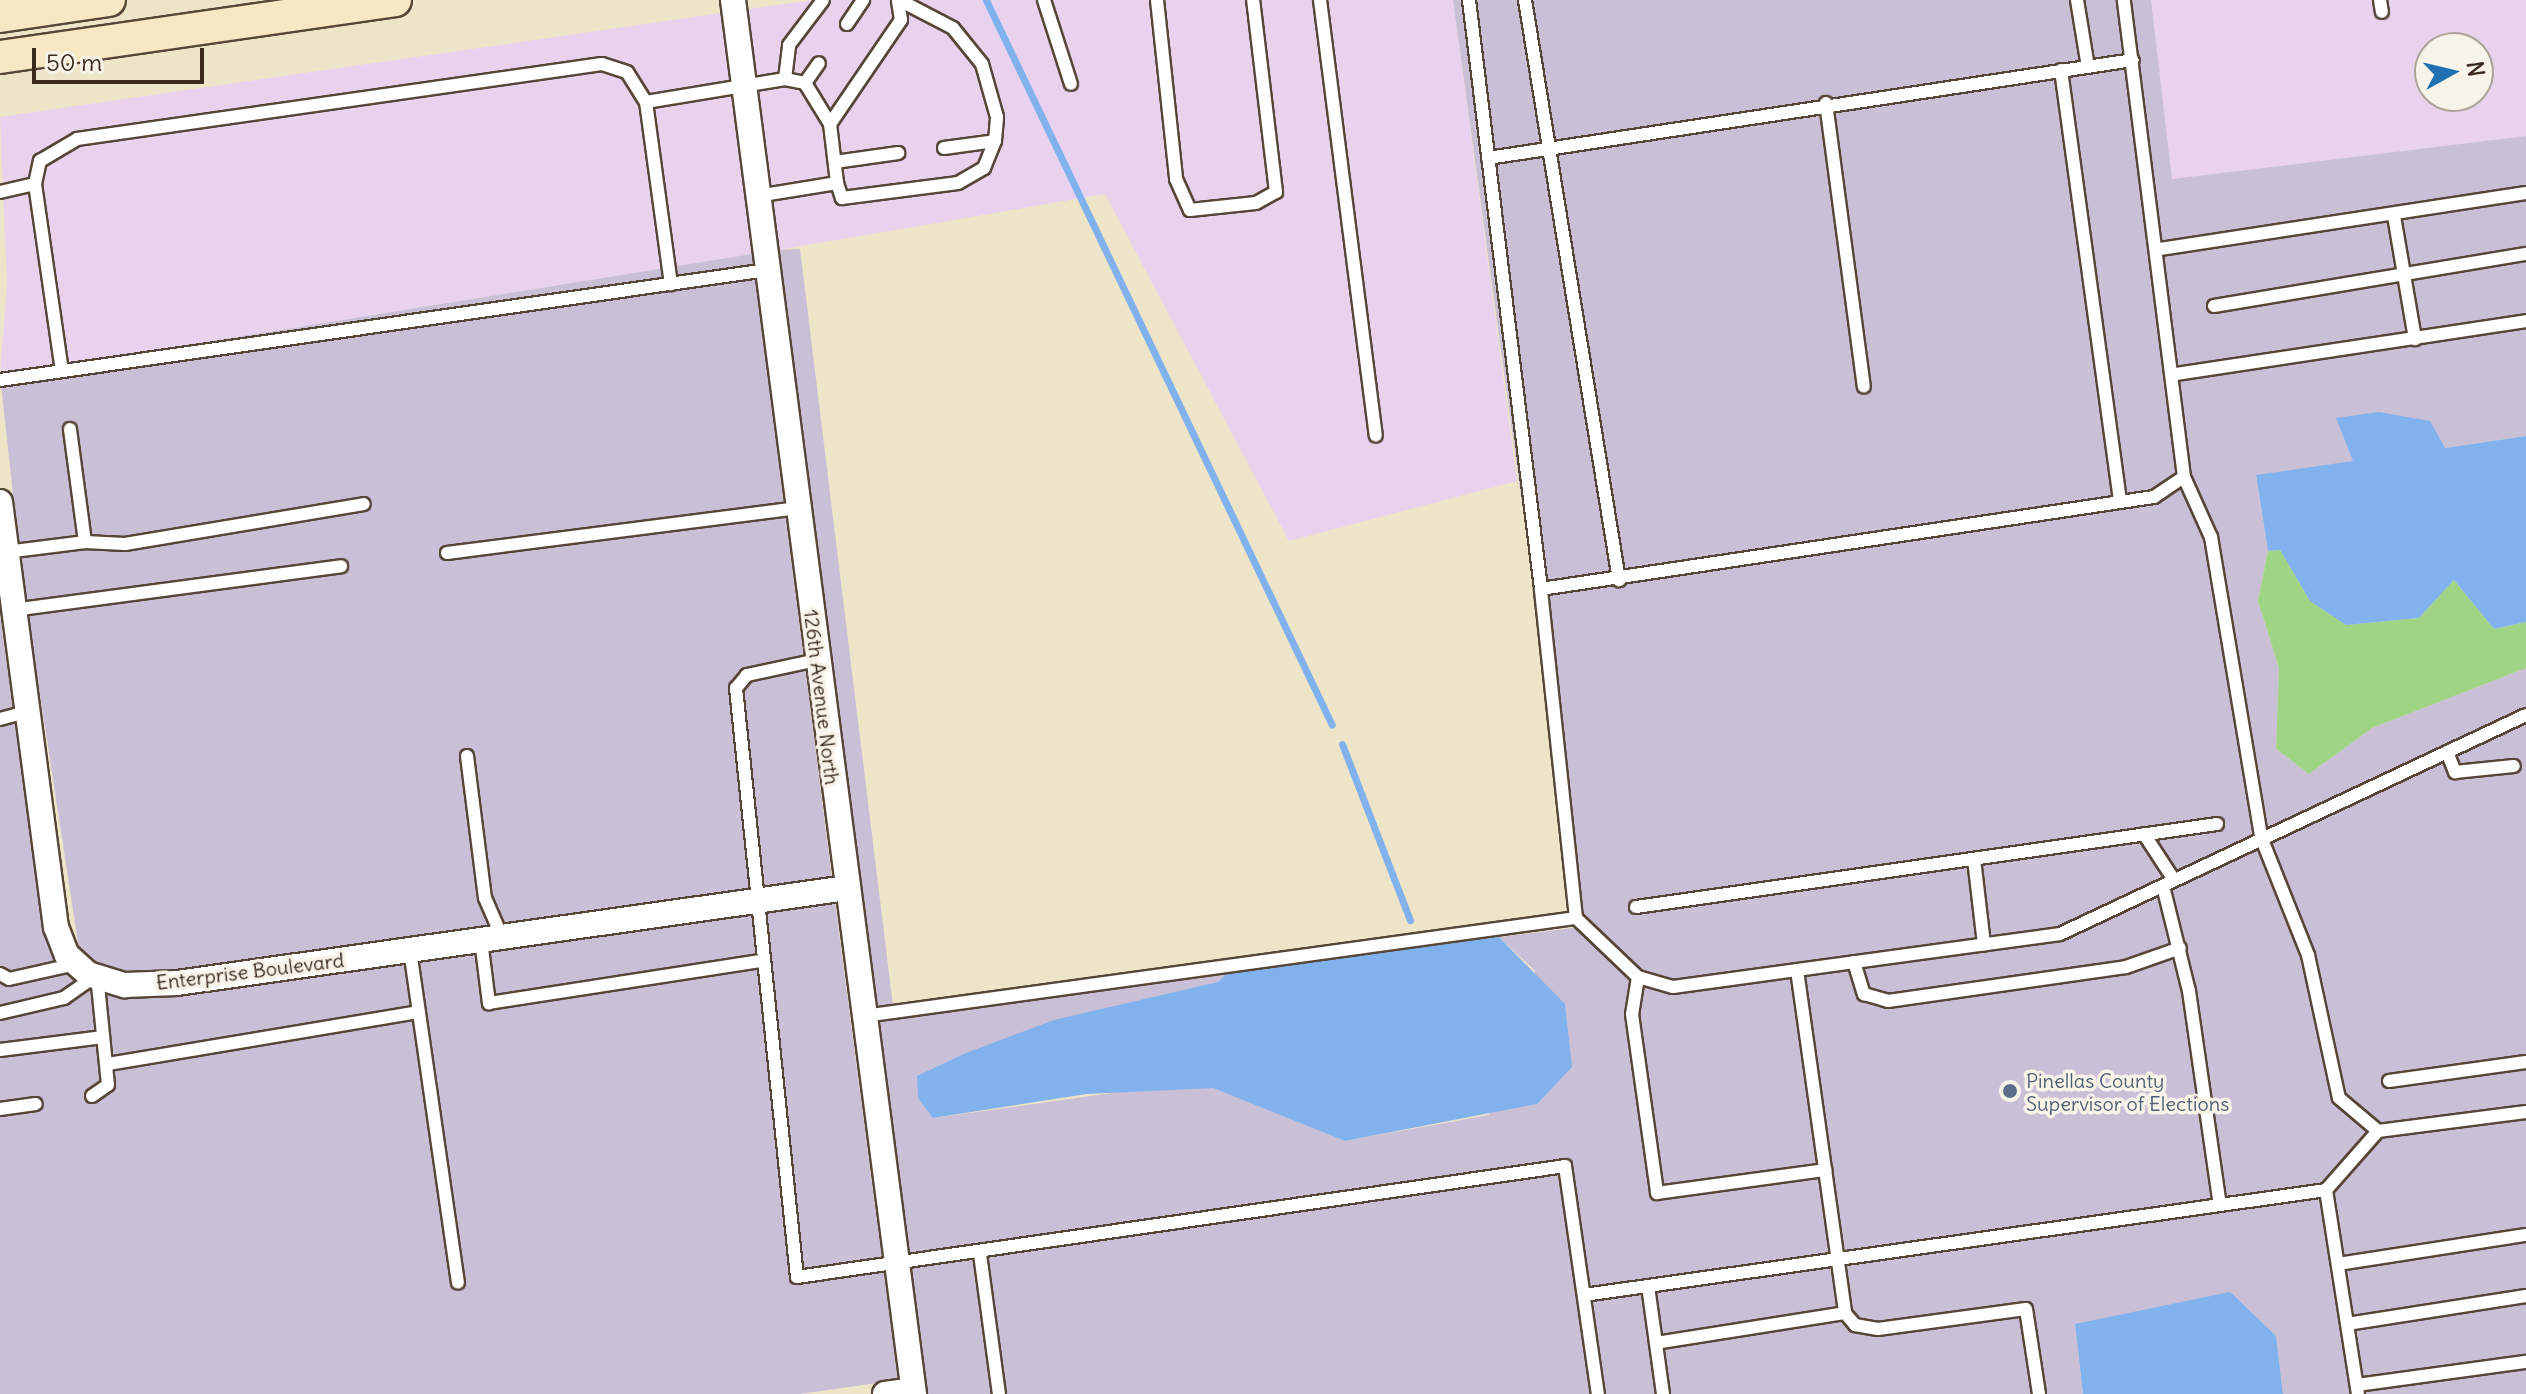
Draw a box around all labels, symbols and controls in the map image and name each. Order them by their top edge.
scale bar [36,32,208,82]
north arrow [2414,32,2494,112]
text: 50 m [46,47,102,77]
text: N [2461,59,2491,78]
street label: 126th Avenue North [799,608,845,786]
street label: Enterprise Boulevard [155,948,345,994]
place label: Pinellas County Supervisor of Elections [2026,1068,2229,1115]
marker: Pinellas County Supervisor of Elections [2001,1082,2019,1100]

